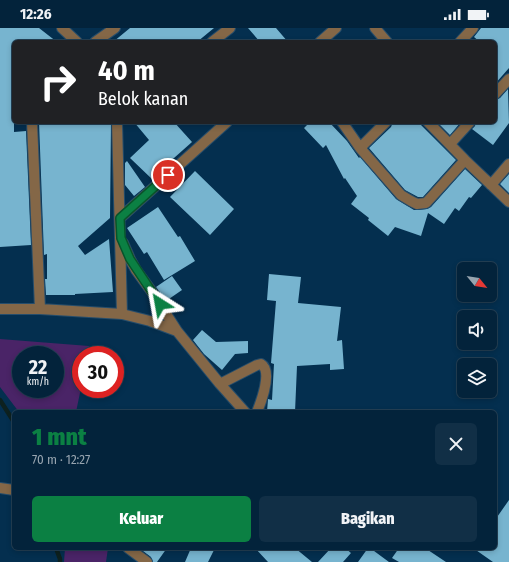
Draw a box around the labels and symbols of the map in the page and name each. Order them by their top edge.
pin [151,158,185,192]
north arrow [457,262,497,302]
position arrow [139,283,181,325]
speed limit sign: 30 [72,346,124,398]

